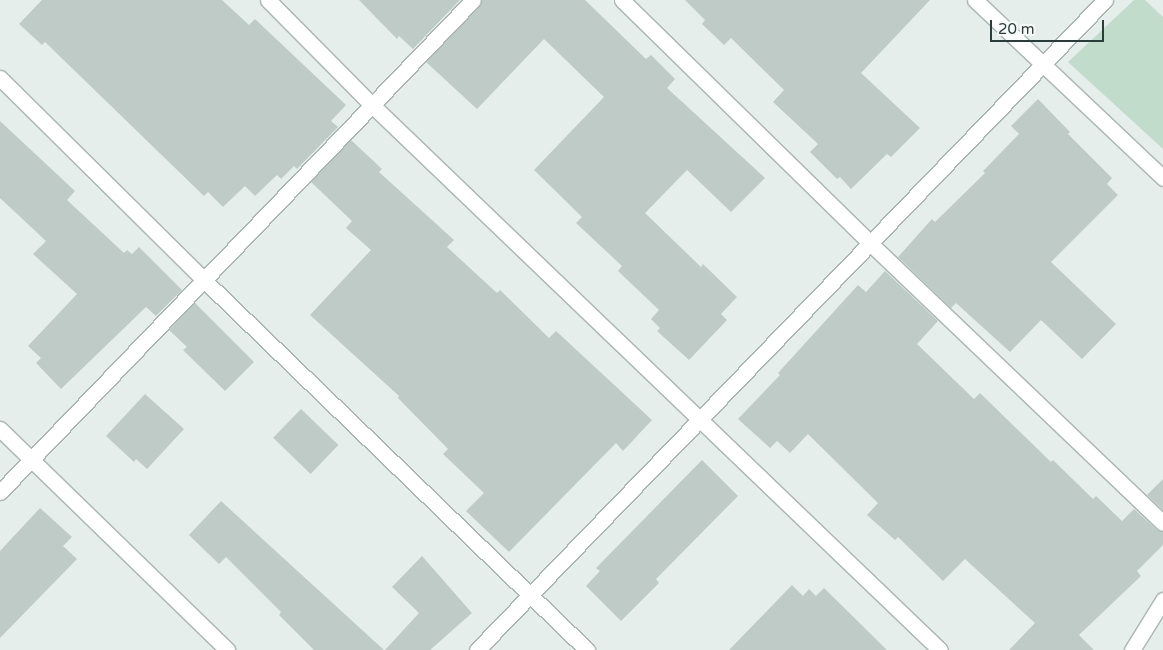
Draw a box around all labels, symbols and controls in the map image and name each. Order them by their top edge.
scale bar [993,10,1107,42]
text: 20 m [998,20,1035,38]

